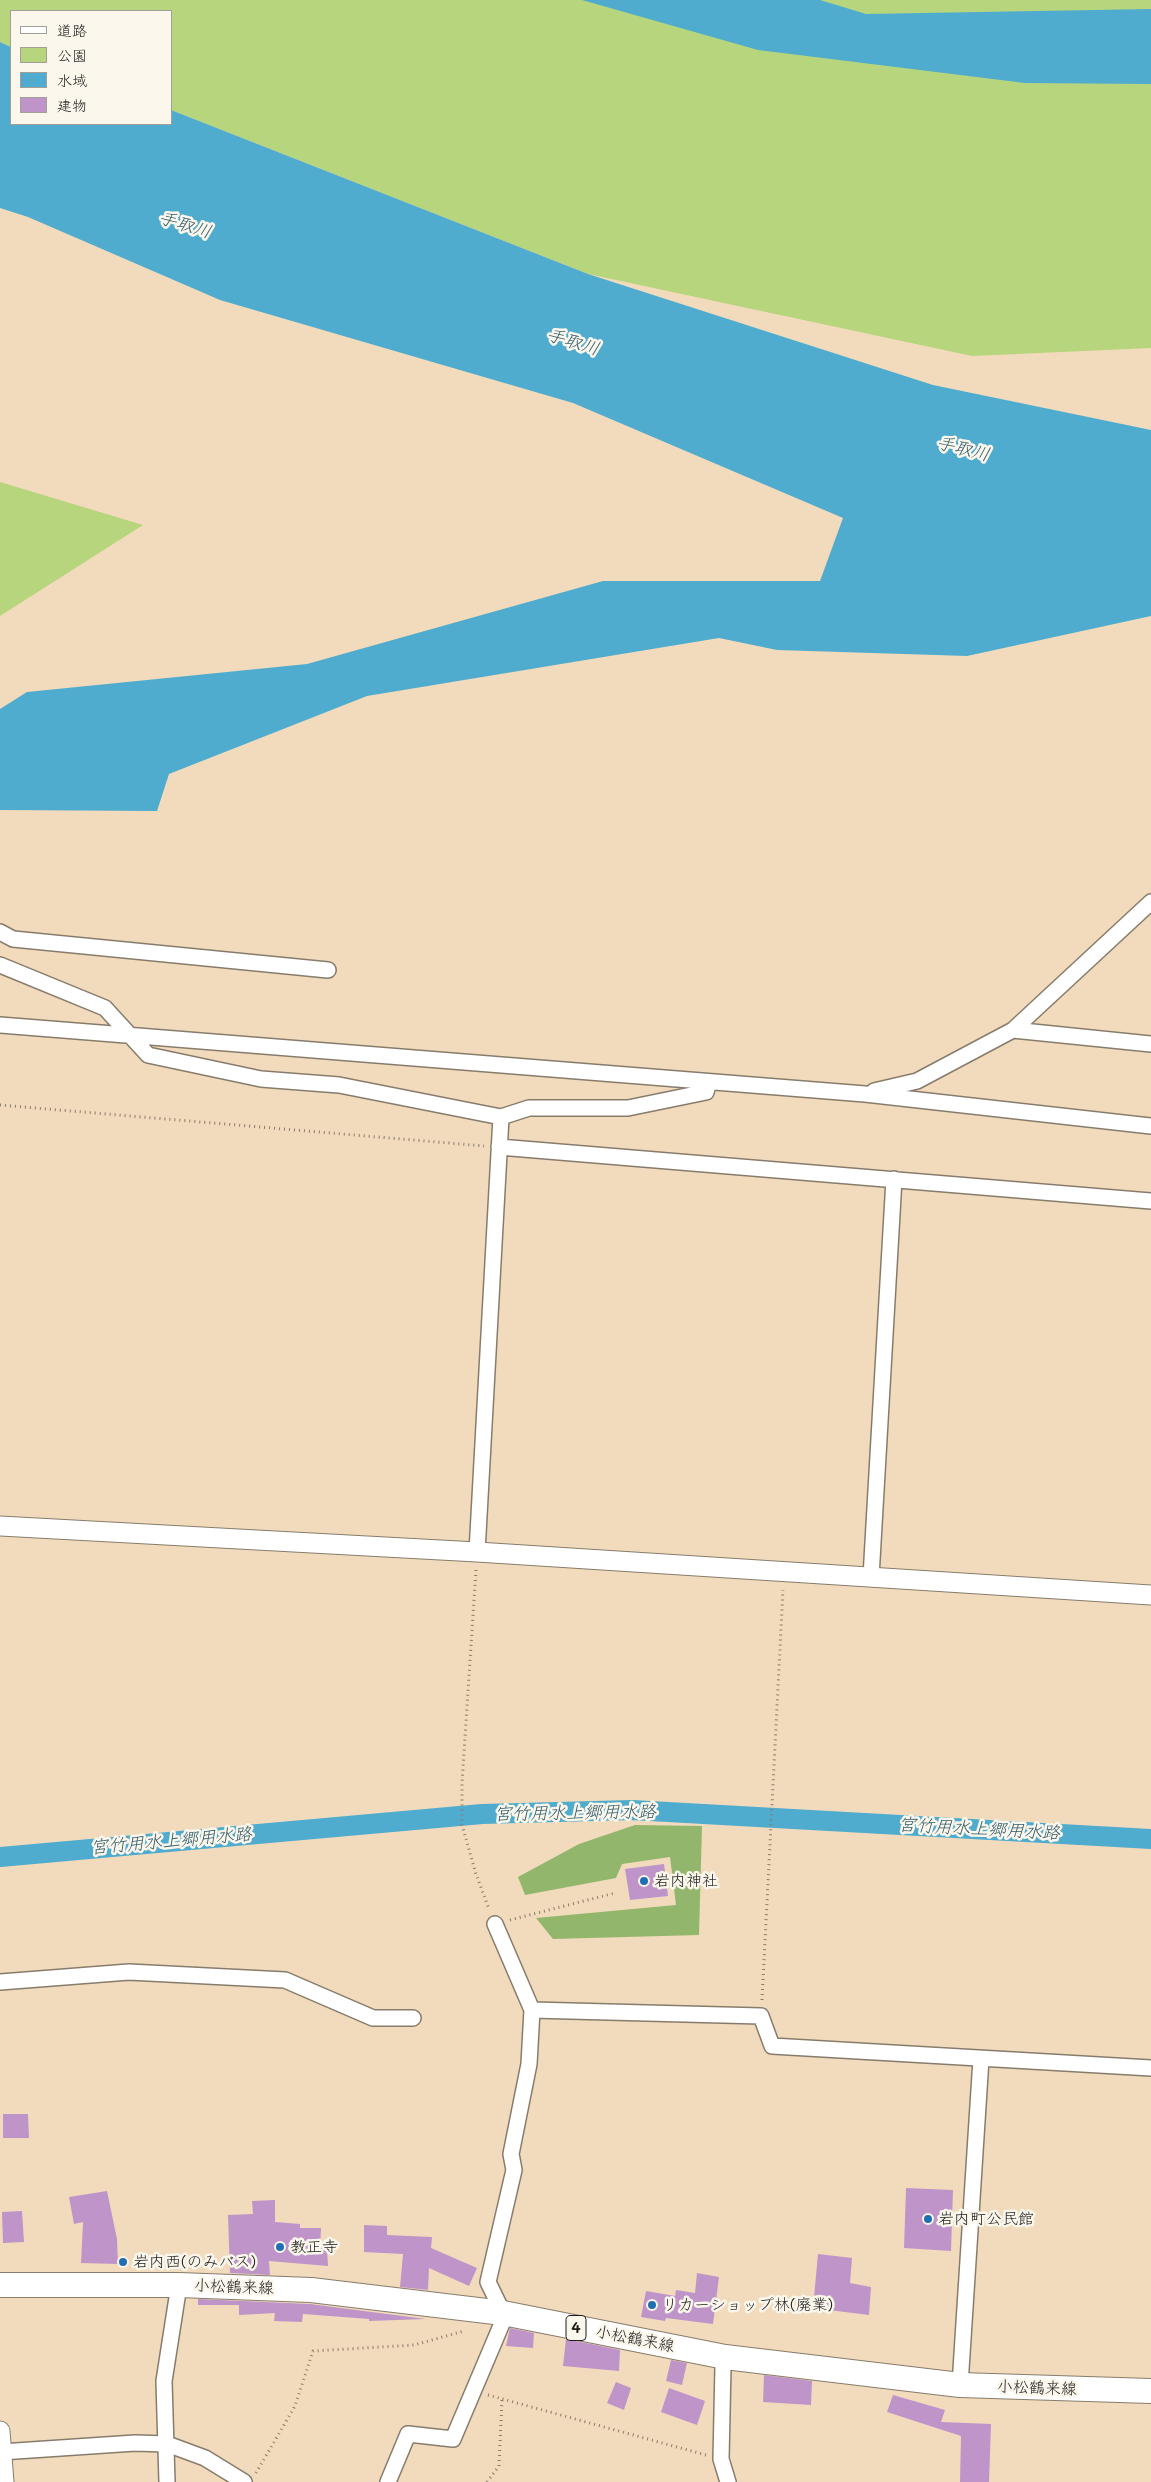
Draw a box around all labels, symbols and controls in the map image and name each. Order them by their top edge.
legend [10,10,172,125]
text: 道路 [57,20,87,40]
text: 公園 [57,45,87,65]
text: 水域 [57,70,87,90]
text: 建物 [57,95,87,115]
water label: 手取川 [156,207,214,243]
water label: 手取川 [544,324,602,360]
water label: 手取川 [934,432,992,466]
water label: 宮竹用水上郷用水路 [494,1801,656,1825]
water label: 宮竹用水上郷用水路 [898,1814,1060,1844]
water label: 宮竹用水上郷用水路 [89,1823,253,1859]
place label: 岩内神社 [654,1871,718,1891]
marker: 岩内神社 [638,1875,650,1887]
place label: 岩内町公民館 [938,2209,1034,2229]
marker: 岩内町公民館 [922,2213,934,2225]
place label: 教正寺 [290,2237,338,2257]
marker: 教正寺 [274,2241,286,2253]
place label: 岩内西(のみバス) [133,2252,256,2272]
marker: 岩内西(のみバス) [117,2256,129,2268]
street label: 小松鶴来線 [194,2276,274,2298]
place label: リカーショップ林(廃業) [662,2295,833,2315]
marker: リカーショップ林(廃業) [646,2299,658,2311]
road number: 4 [566,2316,586,2340]
street label: 小松鶴来線 [594,2322,676,2356]
street label: 小松鶴来線 [997,2377,1077,2399]

